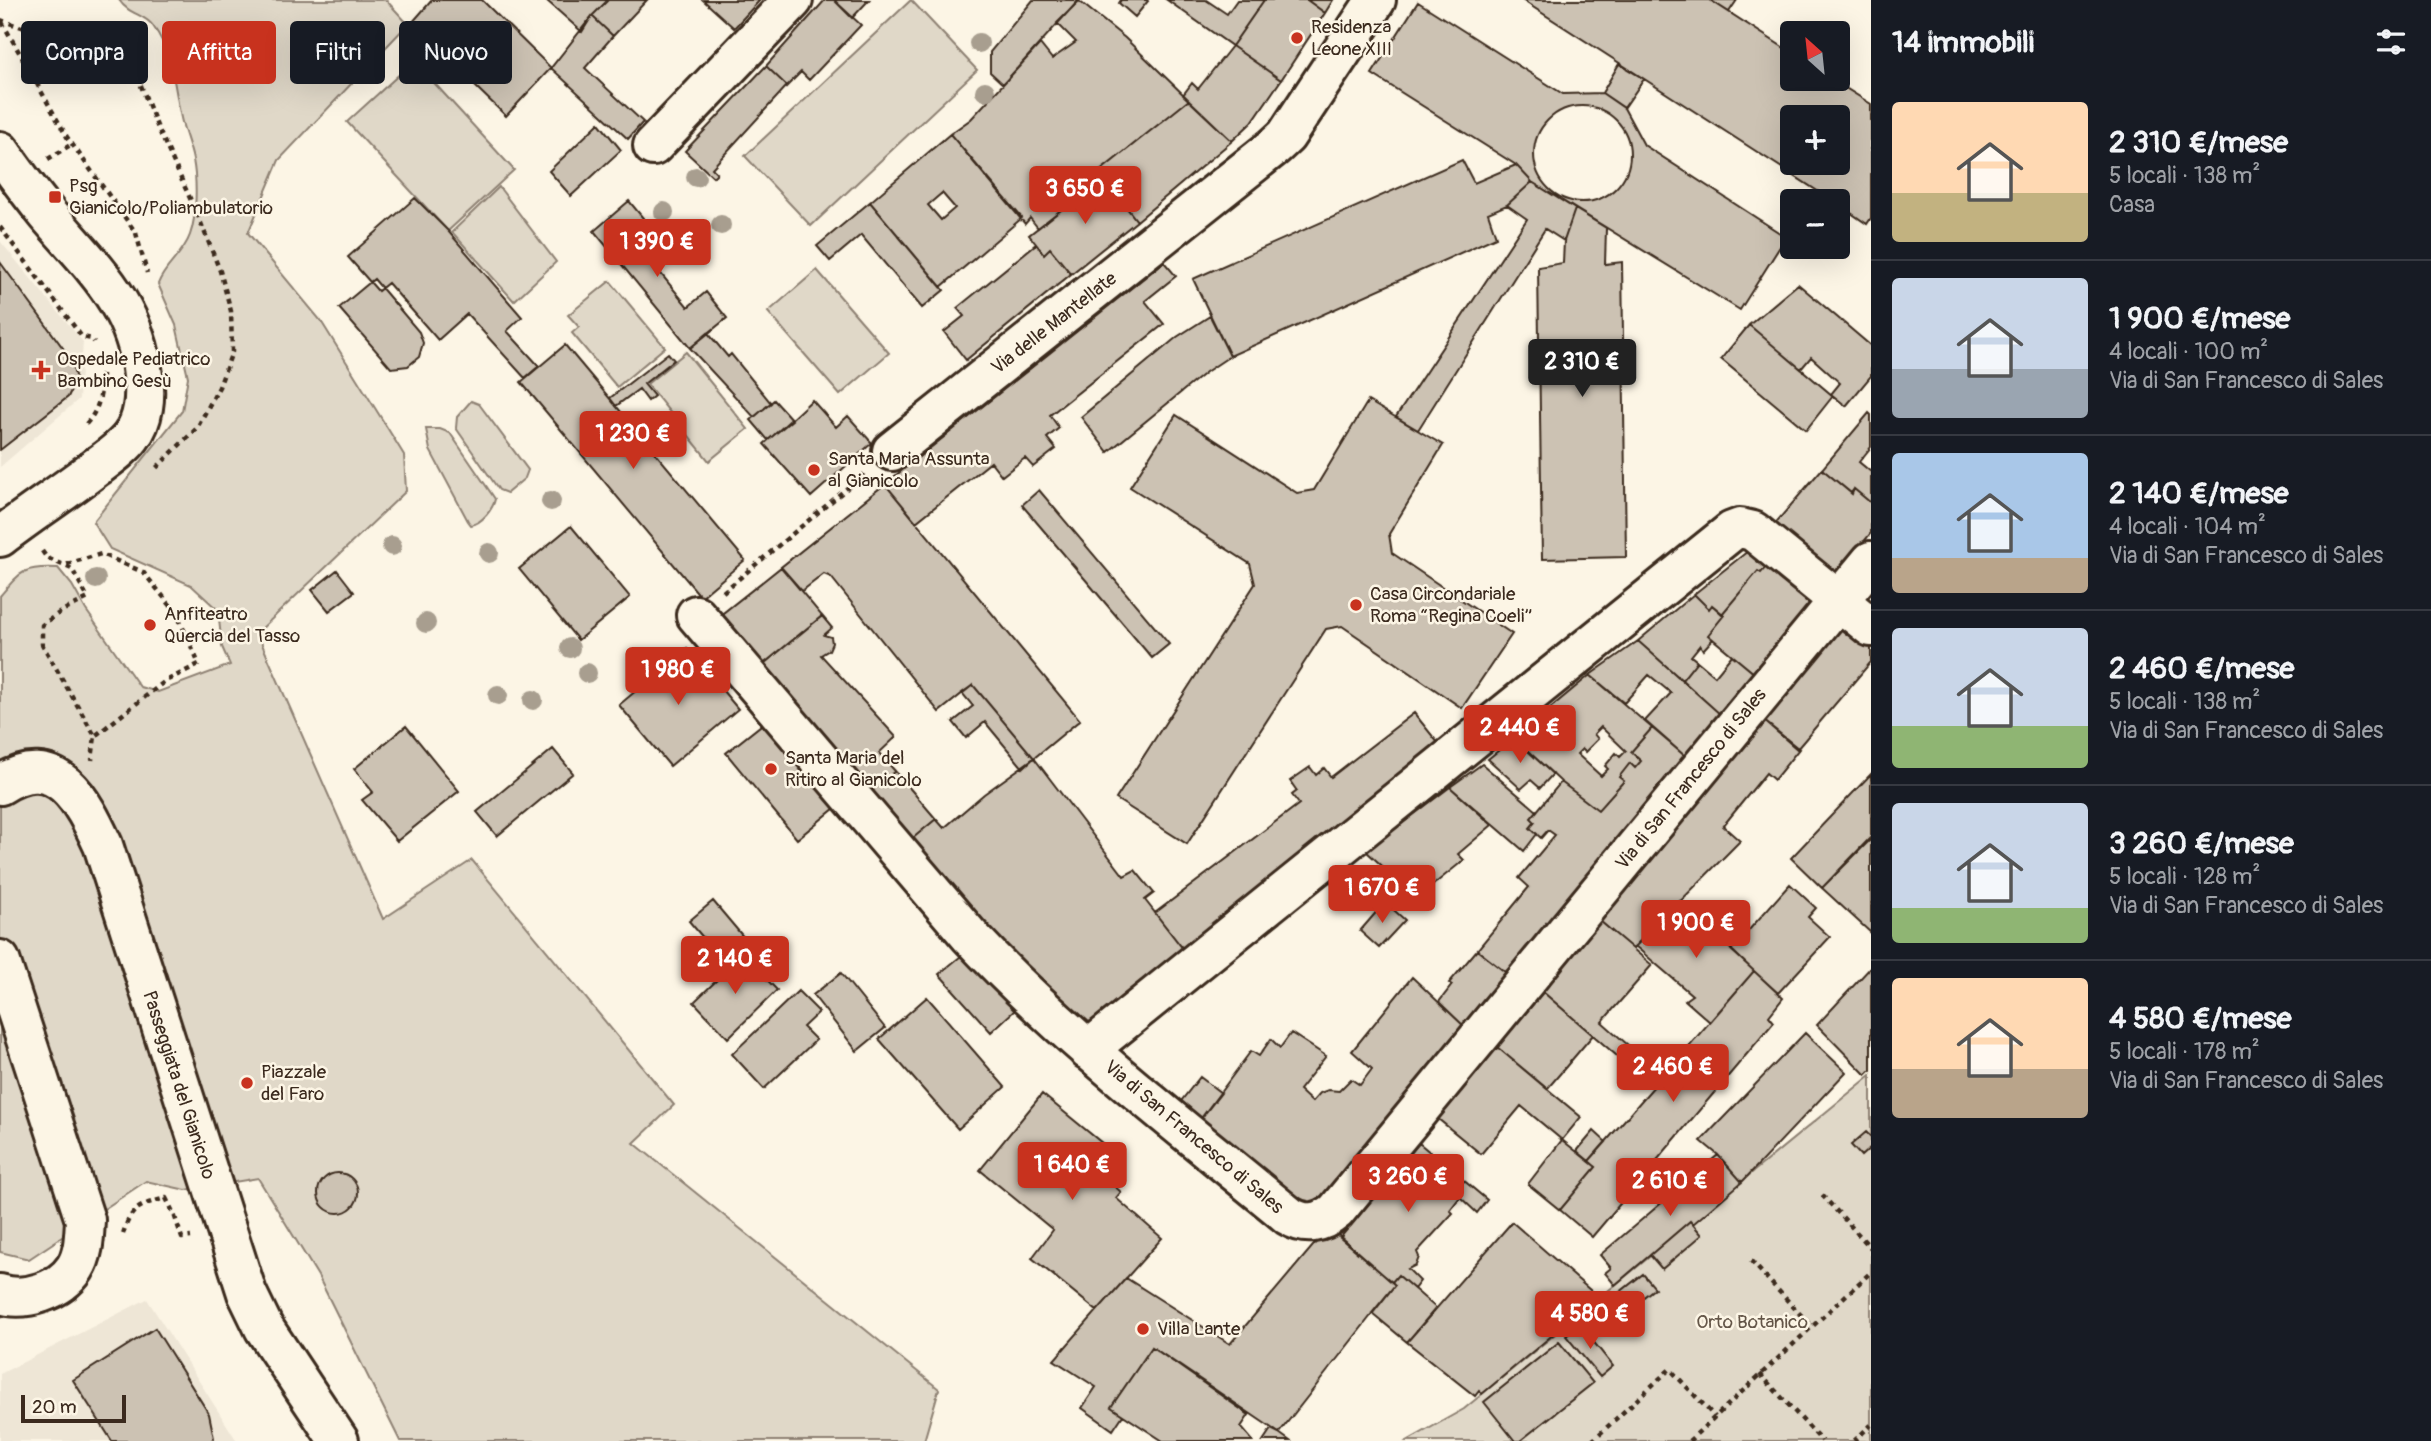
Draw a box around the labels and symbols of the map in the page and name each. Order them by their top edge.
place label: Residenza Leone XIII [1311,15,1392,61]
north arrow [1780,21,1850,91]
marker: Residenza Leone XIII [1289,30,1305,46]
pin: 3 650 € [1020,166,1150,226]
place label: Psg Gianicolo/Poliambulatorio [69,174,273,220]
marker: Psg Gianicolo/Poliambulatorio [47,189,63,205]
pin: 1 390 € [592,219,722,279]
street label: Via delle Mantellate [986,266,1122,380]
pin: 2 310 € [1517,340,1647,399]
place label: Ospedale Pediatrico Bambino Gesù [57,347,211,393]
marker: Ospedale Pediatrico Bambino Gesù [31,360,51,380]
pin: 1 230 € [568,412,698,471]
place label: Santa Maria Assunta al Gianicolo [828,447,990,493]
marker: Santa Maria Assunta al Gianicolo [806,462,822,478]
place label: Casa Circondariale Roma “Regina Coeli” [1370,582,1532,628]
marker: Casa Circondariale Roma “Regina Coeli” [1348,597,1364,613]
place label: Anfiteatro Quercia del Tasso [164,602,300,648]
marker: Anfiteatro Quercia del Tasso [142,617,158,633]
pin: 1 980 € [613,648,743,707]
street label: Via di San Francesco di Sales [1610,683,1772,875]
pin: 2 440 € [1455,706,1585,765]
place label: Santa Maria del Ritiro al Gianicolo [785,746,922,792]
marker: Santa Maria del Ritiro al Gianicolo [763,761,779,777]
pin: 1 670 € [1317,866,1447,925]
pin: 1 900 € [1631,900,1761,960]
pin: 2 140 € [670,936,800,996]
street label: Passeggiata del Gianicolo [137,988,221,1182]
pin: 2 460 € [1608,1044,1738,1104]
street label: Via di San Francesco di Sales [1099,1055,1289,1219]
place label: Piazzale del Faro [261,1060,327,1106]
marker: Piazzale del Faro [239,1075,255,1091]
pin: 1 640 € [1007,1142,1137,1202]
pin: 3 260 € [1343,1154,1473,1214]
pin: 2 610 € [1605,1158,1735,1218]
pin: 4 580 € [1525,1292,1655,1351]
park label: Orto Botanico [1696,1310,1808,1334]
place label: Villa Lante [1157,1317,1241,1341]
marker: Villa Lante [1135,1321,1151,1337]
scale bar [21,1392,126,1424]

